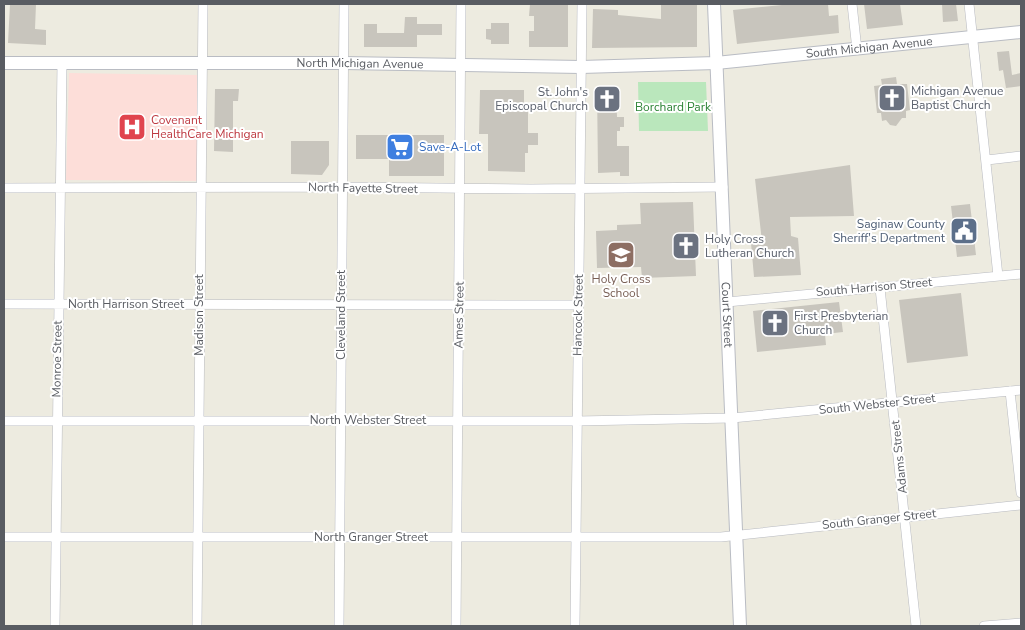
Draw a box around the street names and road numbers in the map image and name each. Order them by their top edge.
street label: South Michigan Avenue [805,33,933,62]
street label: North Michigan Avenue [297,55,424,72]
street label: North Fayette Street [308,179,419,197]
street label: Cleveland Street [333,269,349,360]
street label: Madison Street [191,273,207,356]
street label: Hancock Street [569,273,587,356]
street label: South Harrison Street [815,274,934,300]
street label: Ames Street [450,281,468,349]
street label: Court Street [718,282,736,349]
street label: North Harrison Street [68,296,185,312]
street label: Monroe Street [48,320,66,398]
street label: South Webster Street [818,390,937,418]
street label: North Webster Street [310,412,427,428]
street label: Adams Street [887,419,911,495]
street label: South Granger Street [821,505,938,533]
street label: North Granger Street [314,529,429,545]

